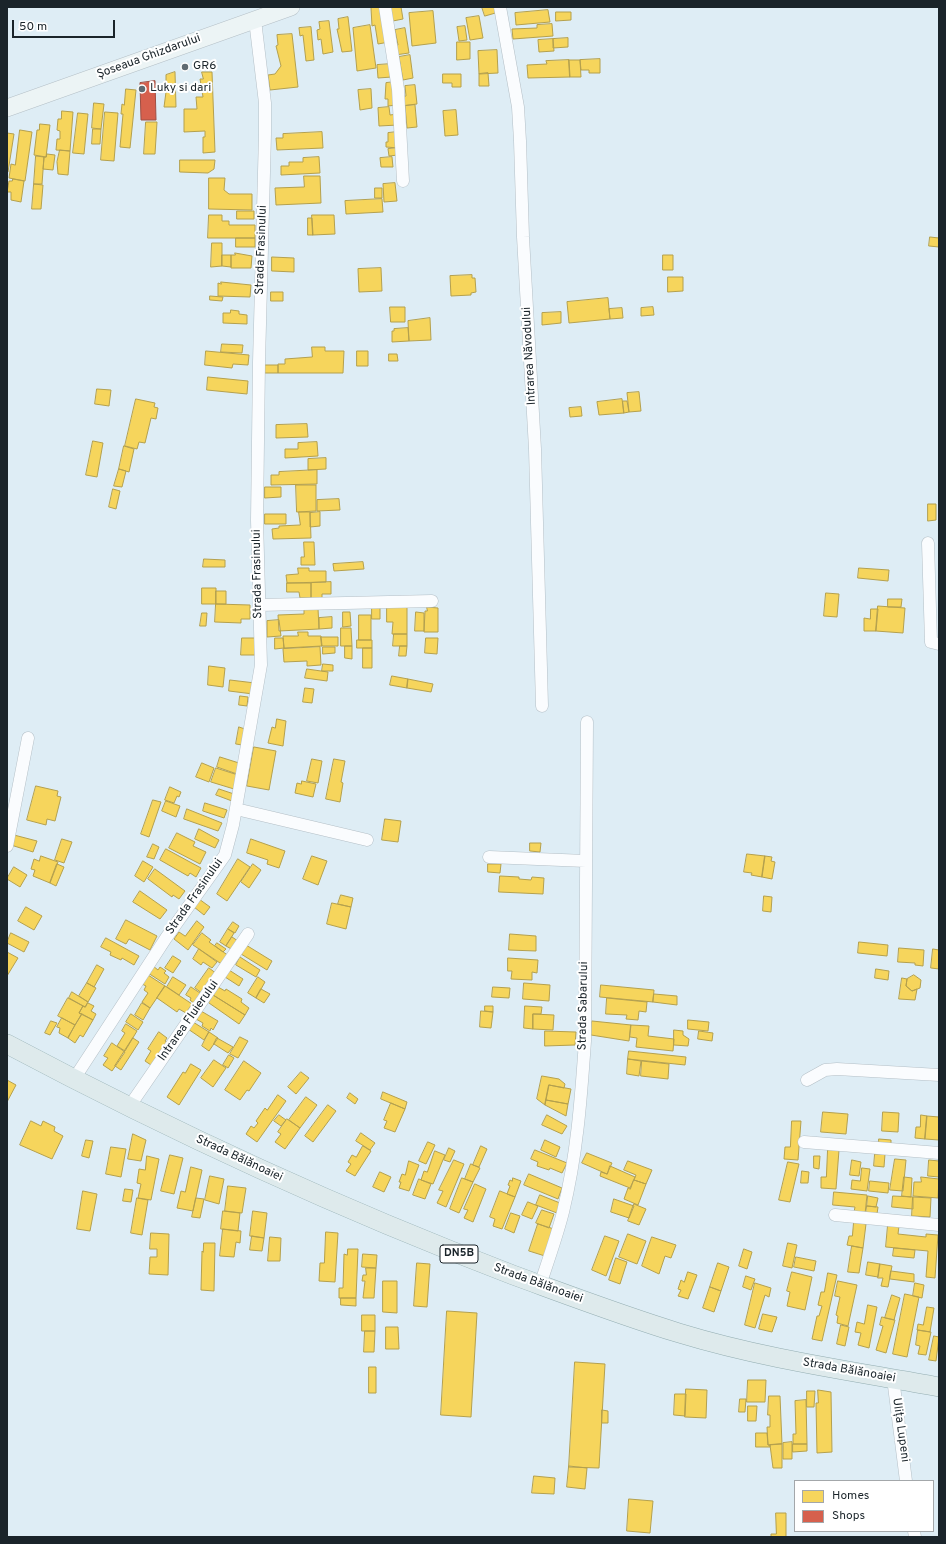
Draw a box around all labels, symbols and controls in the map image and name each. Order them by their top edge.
scale bar [14,12,117,38]
text: 50 m [19,19,47,35]
street label: Șoseaua Ghizdarului [95,32,203,82]
place label: GR6 [193,60,216,74]
marker: GR6 [180,62,190,72]
place label: Luky si dari [150,82,211,96]
marker: Luky si dari [137,84,147,94]
street label: Strada Frasinului [253,205,271,295]
street label: Intrarea Năvodului [520,306,540,406]
street label: Strada Frasinului [250,529,266,619]
street label: Strada Frasinului [163,856,227,938]
street label: Strada Sabarului [576,961,592,1051]
street label: Intrarea Fluierului [156,978,222,1064]
street label: Strada Bălănoaiei [193,1133,285,1185]
road number: DN5B [440,1245,478,1263]
street label: Strada Bălănoaiei [491,1261,585,1307]
street label: Strada Bălănoaiei [801,1356,897,1386]
street label: Ulița Lupeni [888,1397,912,1463]
legend [794,1480,934,1532]
text: Homes [832,1488,869,1504]
text: Shops [832,1508,865,1524]

